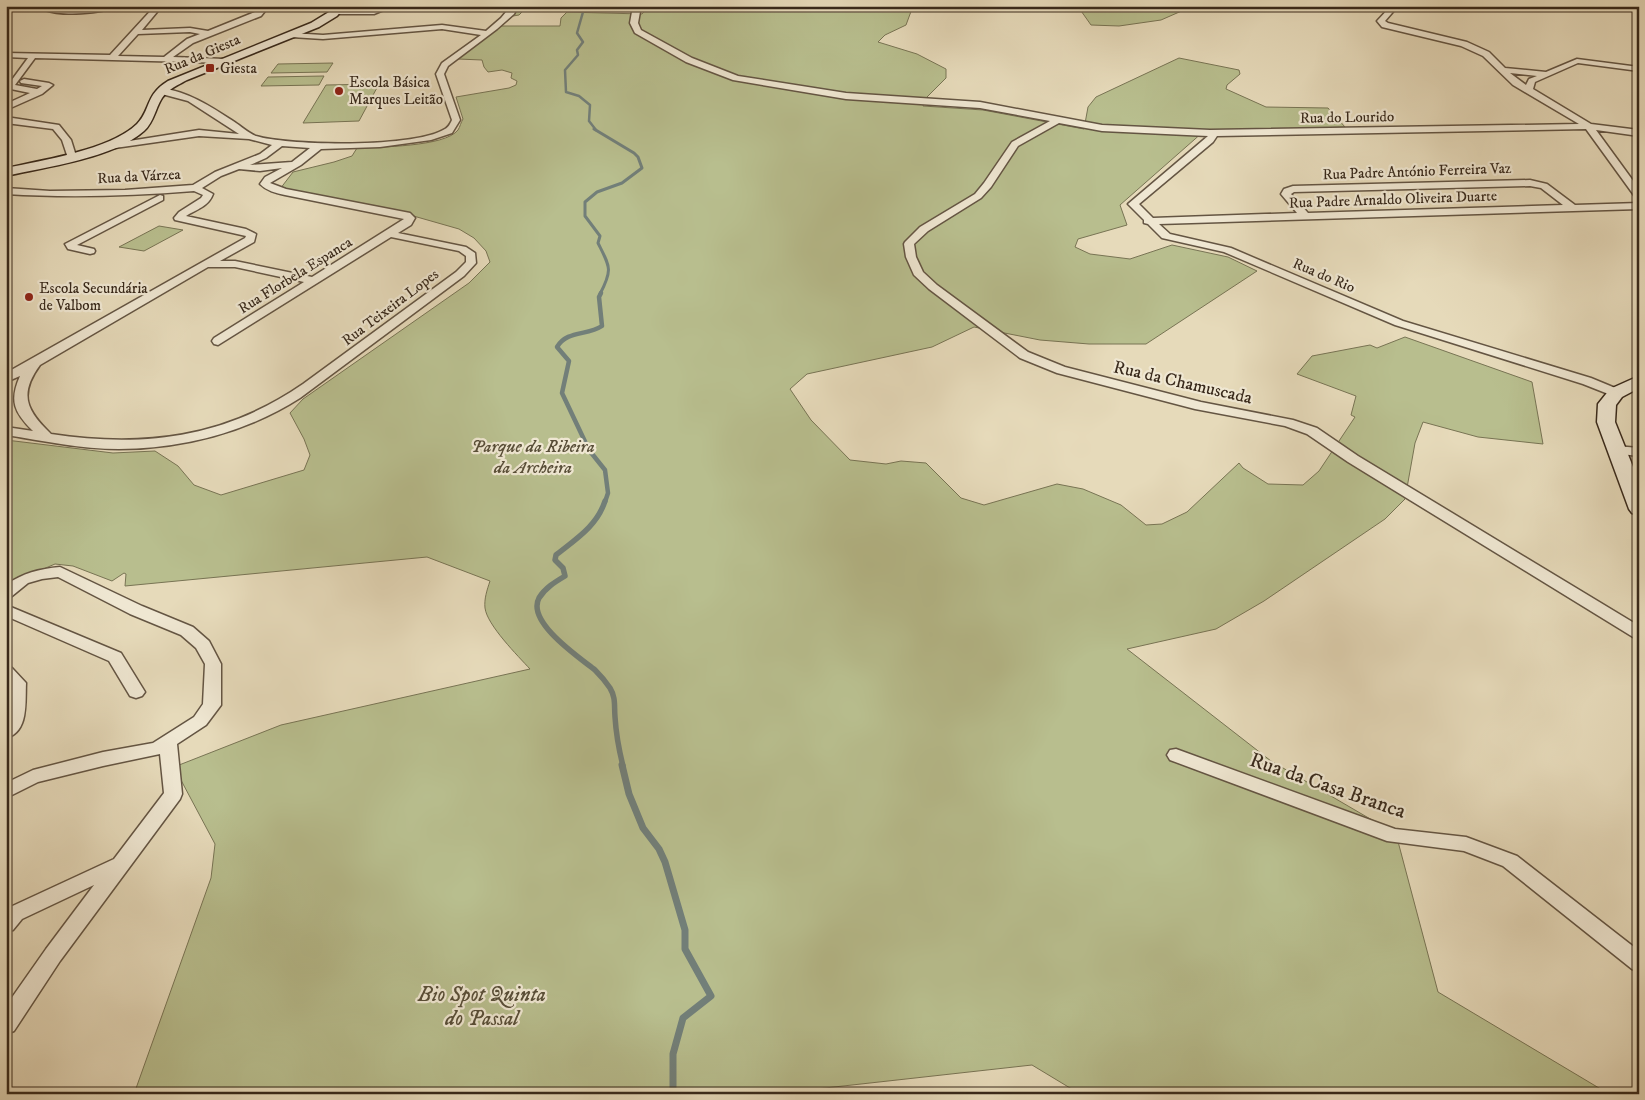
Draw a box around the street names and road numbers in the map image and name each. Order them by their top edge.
street label: Rua da Giesta [161,30,243,78]
street label: Rua do Lourido [1300,107,1394,128]
street label: Rua Padre António Ferreira Vaz [1322,159,1512,184]
street label: Rua da Várzea [97,165,182,188]
street label: Rua Padre Arnaldo Oliveira Duarte [1289,186,1497,213]
street label: Rua Florbela Espanca [235,232,356,318]
street label: Rua do Rio [1290,254,1358,297]
street label: Rua Teixeira Lopes [338,265,442,350]
street label: Rua da Chamuscada [1111,356,1255,410]
street label: Rua da Casa Branca [1246,747,1409,825]

